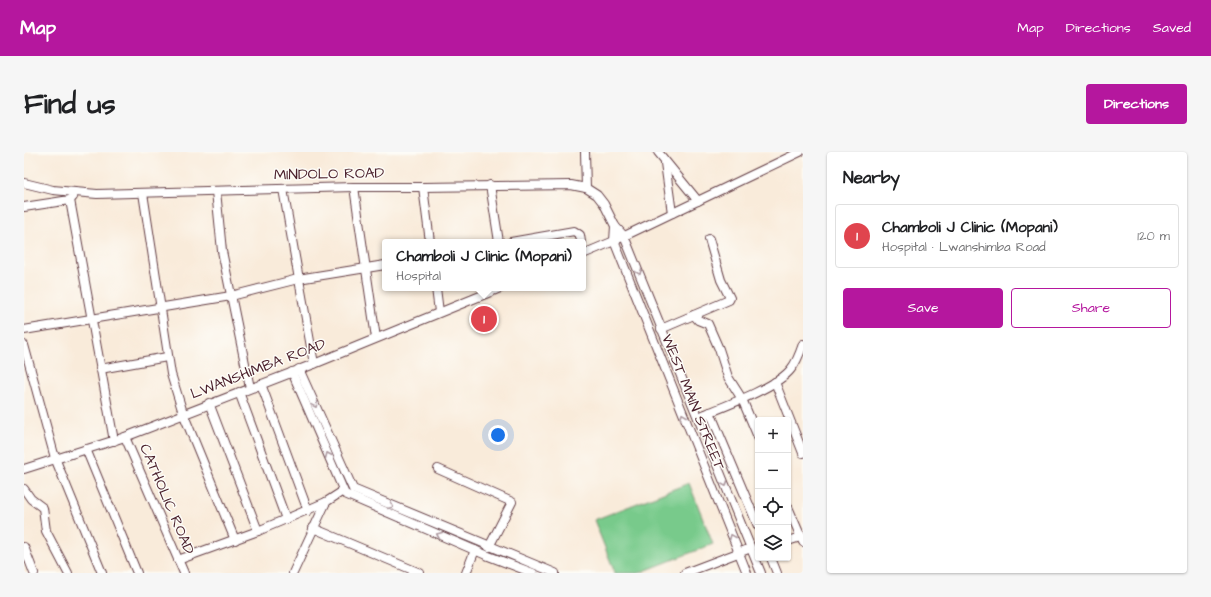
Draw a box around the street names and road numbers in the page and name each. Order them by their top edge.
street label: MINDOLO ROAD [274,163,385,185]
street label: WEST MAIN STREET [656,331,730,474]
street label: LWANSHIMBA ROAD [187,333,329,404]
street label: CATHOLIC ROAD [134,441,200,558]

